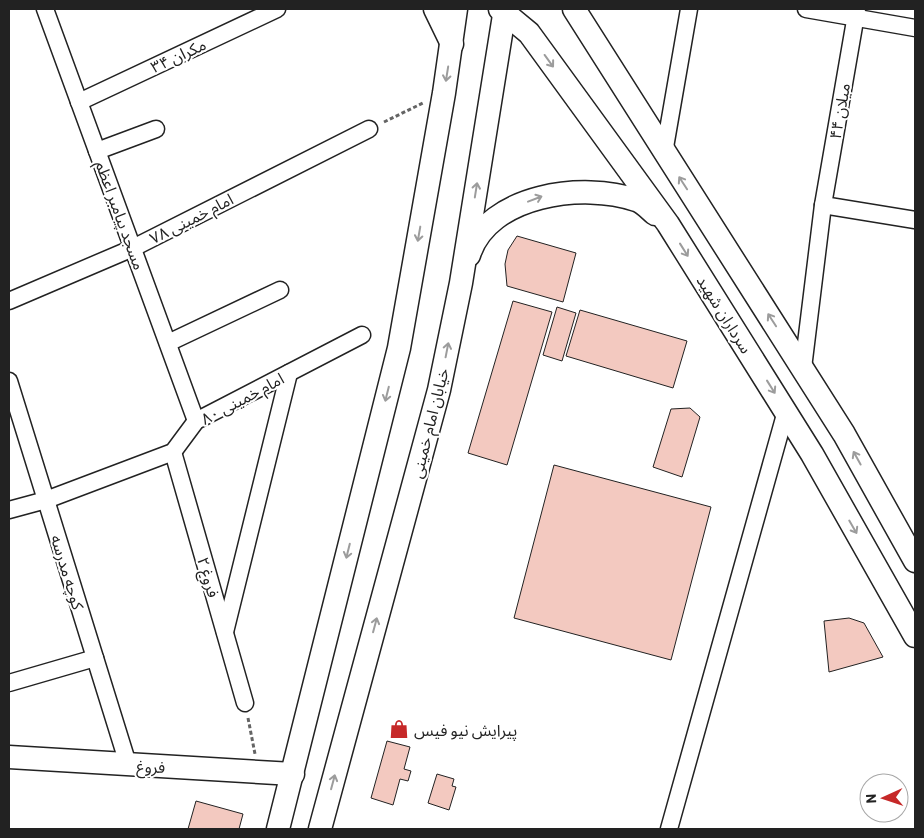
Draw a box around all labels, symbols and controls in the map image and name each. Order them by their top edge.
street label: مکران ۳۴ [147,34,209,77]
one-way arrow [543,54,554,67]
one-way arrow [441,66,451,82]
street label: میلان ۴۴ [825,82,854,141]
street label: مسجد پیامبر اعظم [89,158,150,274]
one-way arrow [678,177,688,191]
one-way arrow [471,182,481,198]
street label: امام خمینی ۷۸ [146,189,238,251]
one-way arrow [527,194,543,203]
one-way arrow [413,226,423,242]
one-way arrow [680,242,690,256]
street label: سرداران شهید [693,271,756,357]
one-way arrow [767,313,777,327]
one-way arrow [443,342,452,358]
street label: خیابان امام خمینی [406,366,456,481]
street label: امام خمینی ۸۰ [197,368,289,431]
one-way arrow [765,380,776,394]
one-way arrow [382,385,391,401]
one-way arrow [852,451,862,465]
one-way arrow [849,519,858,534]
street label: کوچه مدرسه [46,532,88,613]
one-way arrow [343,543,352,559]
street label: فروغ ۲ [190,555,224,600]
one-way arrow [371,618,380,634]
shop icon: پیرایش نیو فیس [388,718,410,740]
place label: پیرایش نیو فیس [414,720,517,741]
street label: فروغ [136,756,166,780]
north arrow [859,773,909,823]
one-way arrow [329,775,338,791]
text: N [862,794,879,804]

